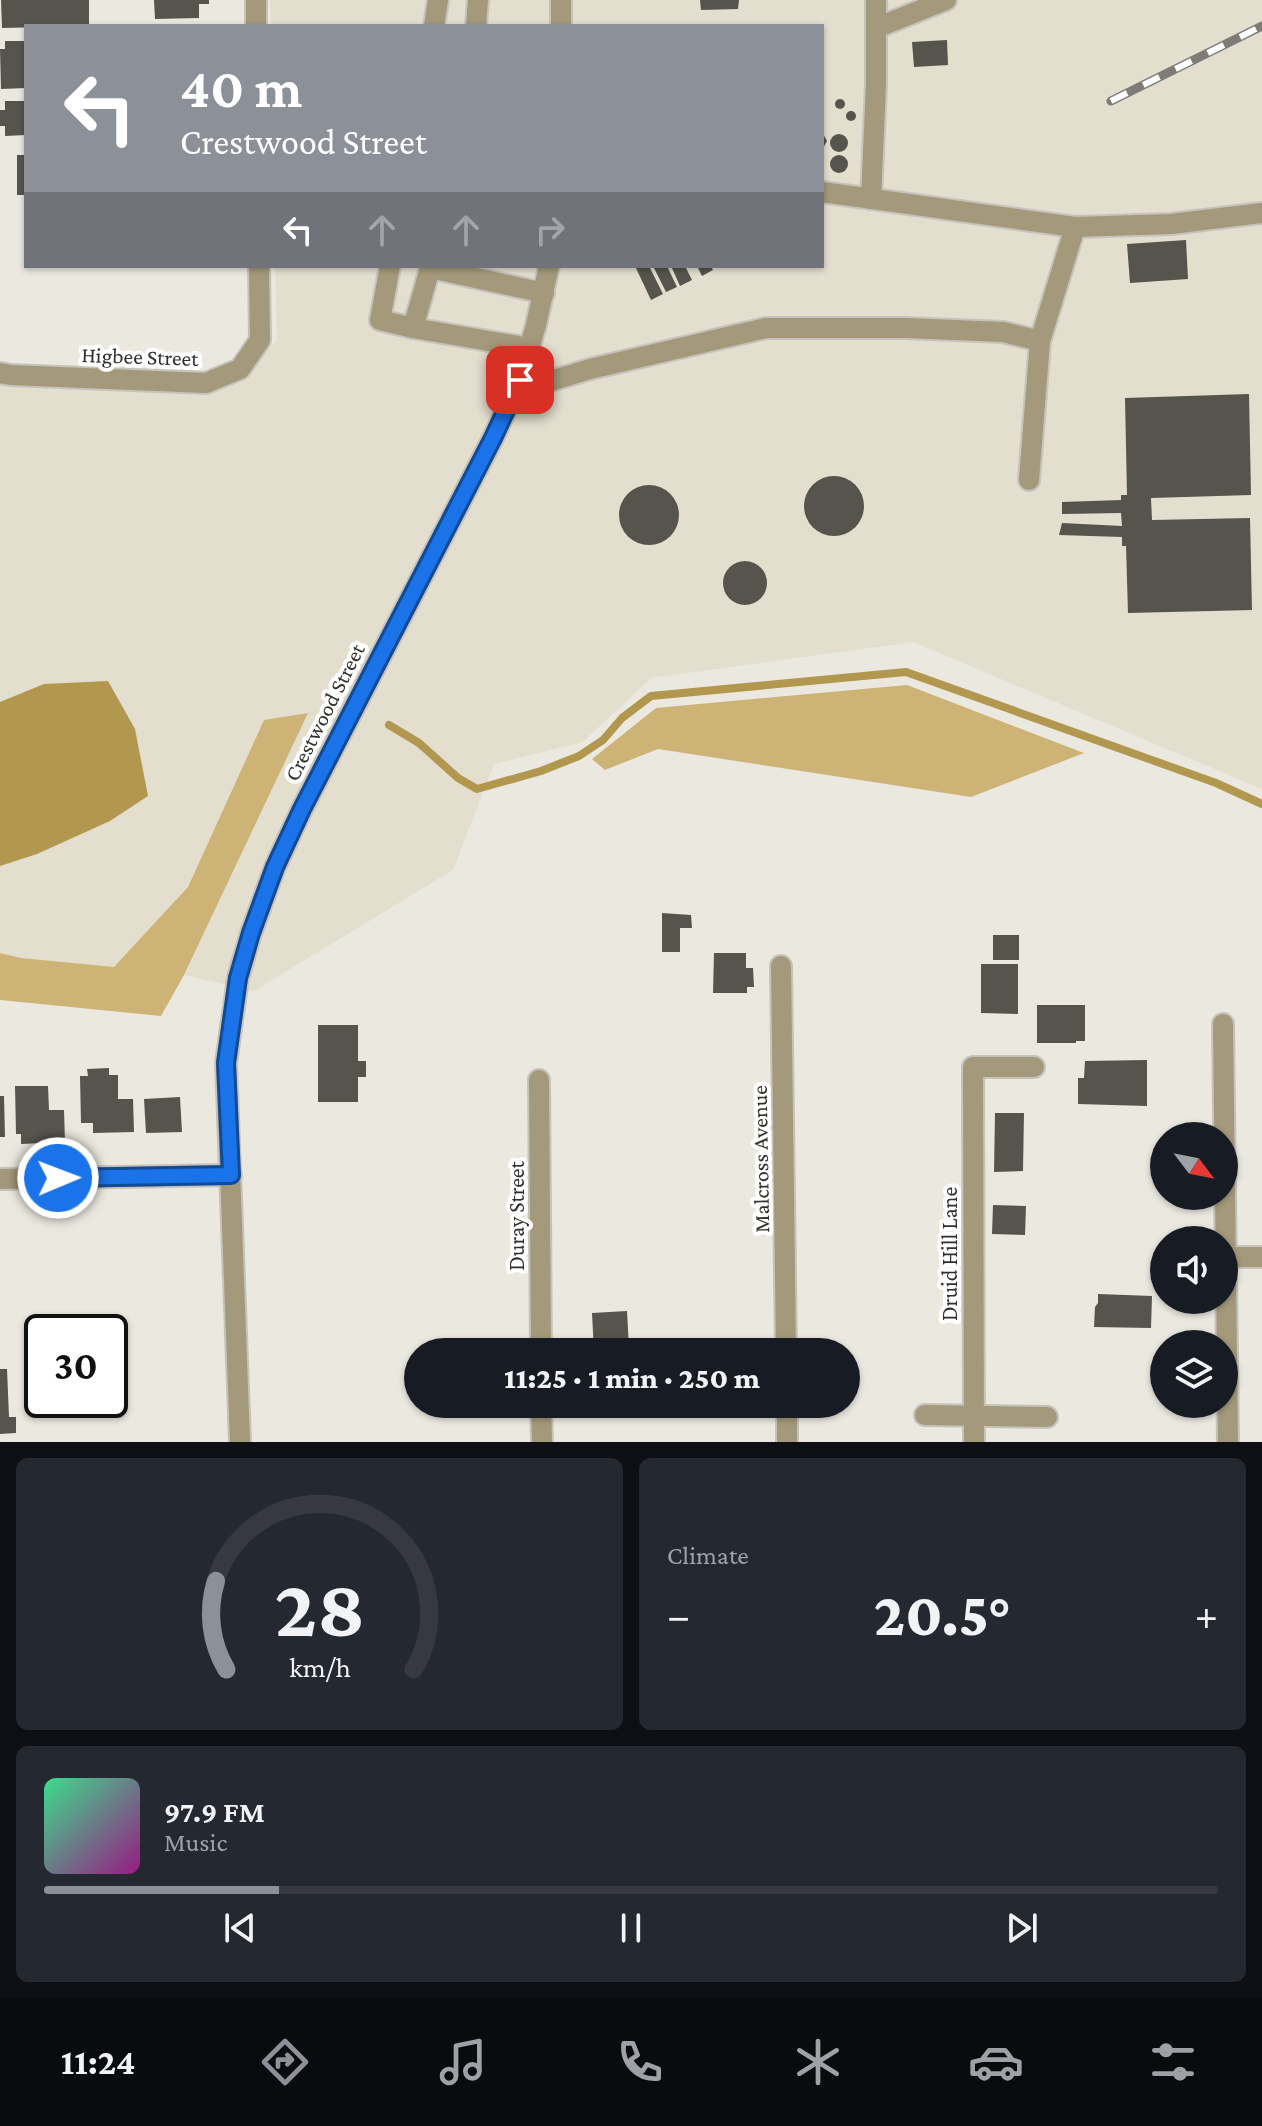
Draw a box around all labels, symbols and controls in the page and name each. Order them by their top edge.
icon: left [48,56,152,160]
text: 40 m [180,57,302,119]
text: Crestwood Street [180,122,427,162]
icon: left [276,208,320,252]
icon: ahead [360,208,404,252]
icon: ahead [444,208,488,252]
icon: right [528,208,572,252]
street label: Higbee Street [81,342,200,371]
pin [486,346,554,414]
icon: arrive [498,358,542,402]
street label: Crestwood Street [279,639,370,785]
street label: Malcross Avenue [747,1085,774,1233]
north arrow [1150,1122,1238,1210]
map controls [1150,1122,1238,1418]
position arrow [16,1136,100,1220]
street label: Duray Street [504,1160,529,1271]
street label: Druid Hill Lane [937,1187,962,1321]
button: sound [1150,1226,1238,1314]
speed limit sign: 30 [24,1314,128,1418]
button: layers [1150,1330,1238,1418]
text: 11:25 · 1 min · 250 m [504,1361,760,1394]
text: Climate [667,1541,749,1570]
text: 28 [274,1561,365,1654]
text: 20.5° [874,1581,1011,1648]
text: − [667,1591,690,1639]
text: + [1195,1591,1218,1639]
text: km/h [289,1651,350,1683]
text: 97.9 FM [164,1795,265,1828]
text: Music [164,1828,227,1857]
icon: previous [218,1906,262,1950]
icon: pause [609,1906,653,1950]
icon: next [1000,1906,1044,1950]
icon: directions [257,2034,313,2090]
icon: music [435,2034,491,2090]
icon: phone [612,2034,668,2090]
icon: climate [790,2034,846,2090]
icon: car [968,2034,1024,2090]
icon: filters [1145,2034,1201,2090]
text: 11:24 [61,2042,136,2082]

